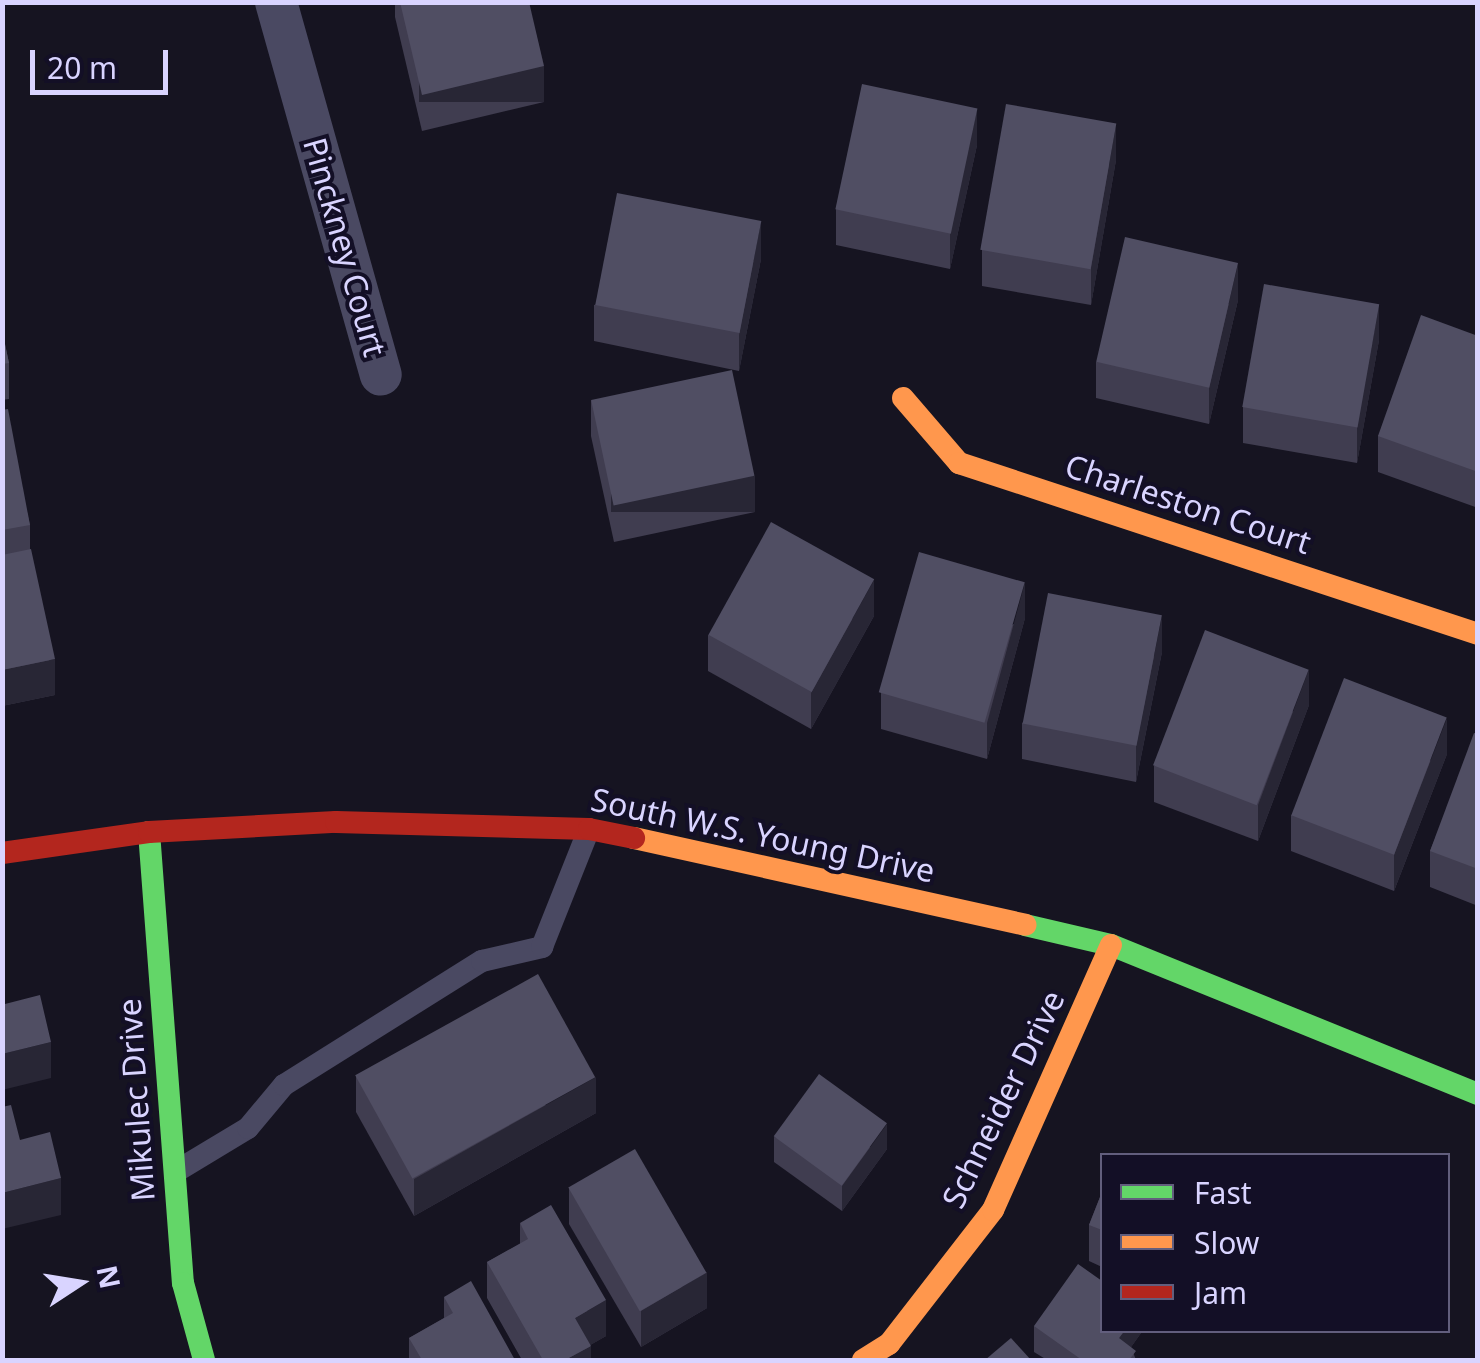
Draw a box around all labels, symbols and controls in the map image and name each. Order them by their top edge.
scale bar [35,30,172,92]
text: 20 m [47,47,117,88]
street label: Pinckney Court [295,133,395,361]
street label: Charleston Court [1060,446,1316,562]
street label: South W.S. Young Drive [588,780,938,890]
street label: Schneider Drive [934,984,1072,1214]
street label: Mikulec Drive [110,997,162,1203]
legend [1100,1153,1450,1333]
text: Fast [1194,1172,1252,1213]
text: Slow [1194,1222,1259,1263]
north arrow [30,1233,130,1333]
text: N [88,1262,130,1292]
text: Jam [1194,1272,1247,1313]

